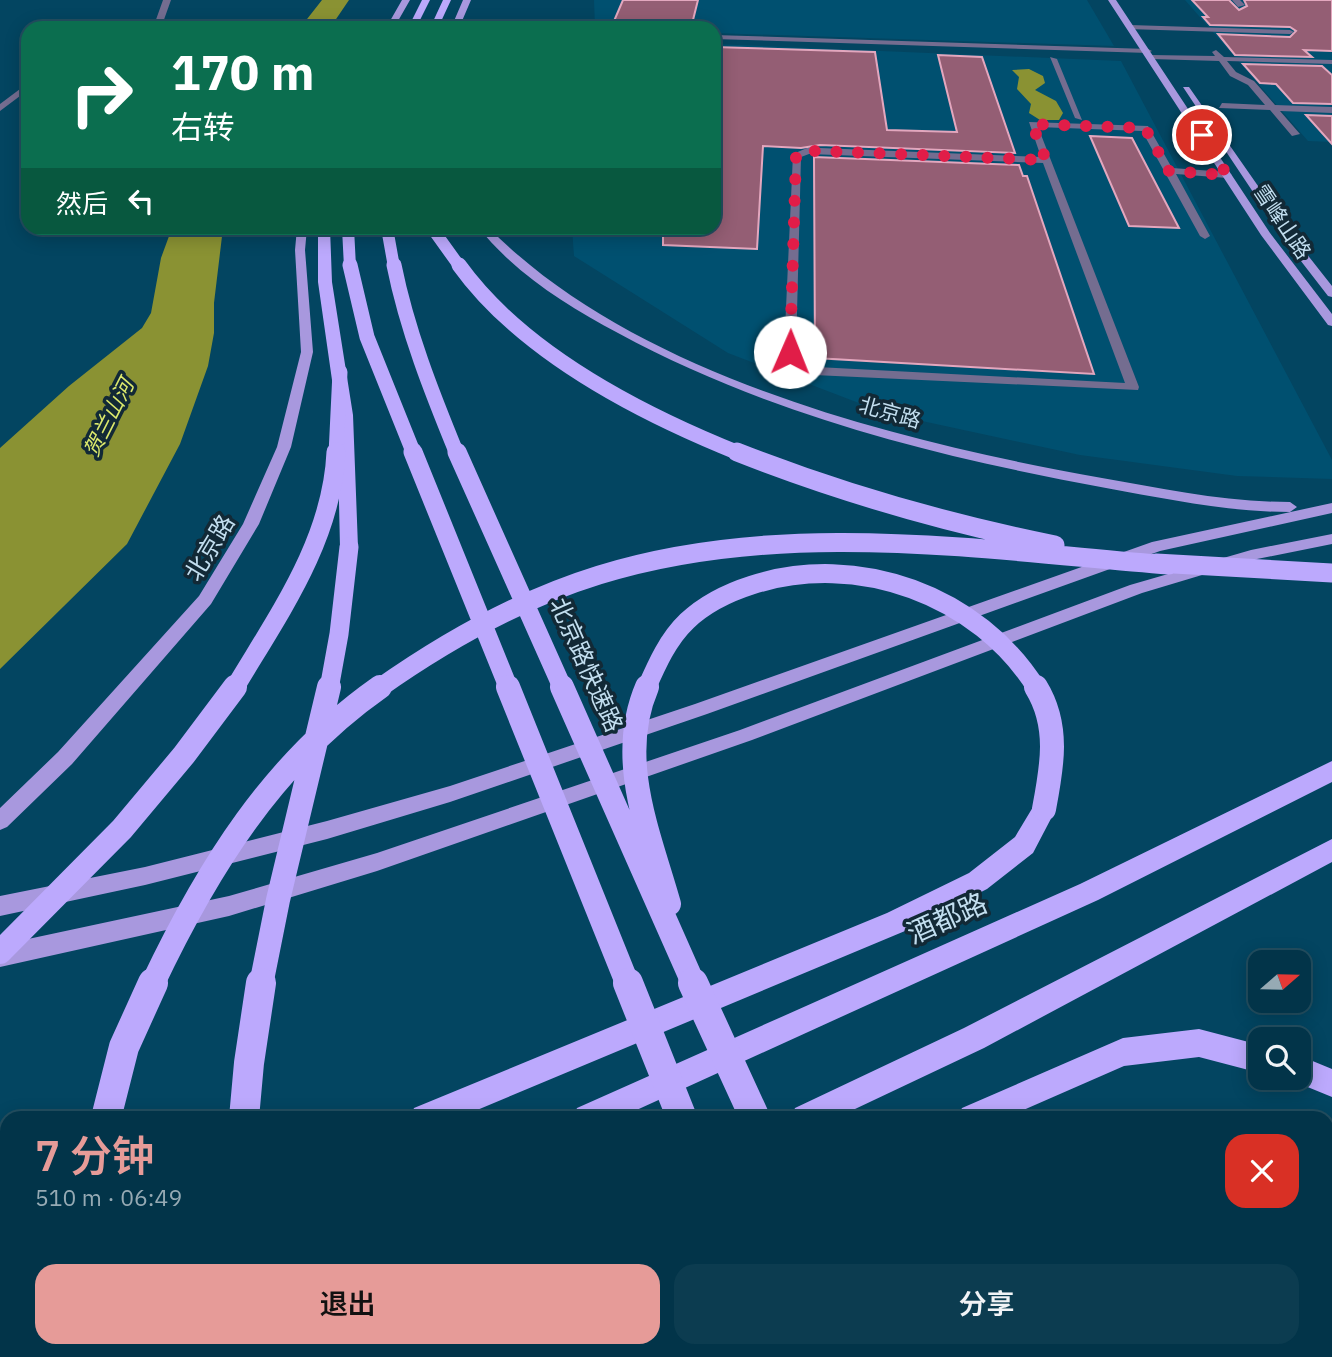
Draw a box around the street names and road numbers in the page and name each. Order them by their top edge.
street label: 雪峰山路 [1248,179,1318,264]
street label: 北京路 [856,390,924,434]
street label: 北京路 [177,508,241,587]
street label: 北京路快速路 [543,592,631,737]
street label: 酒都路 [901,884,993,952]

